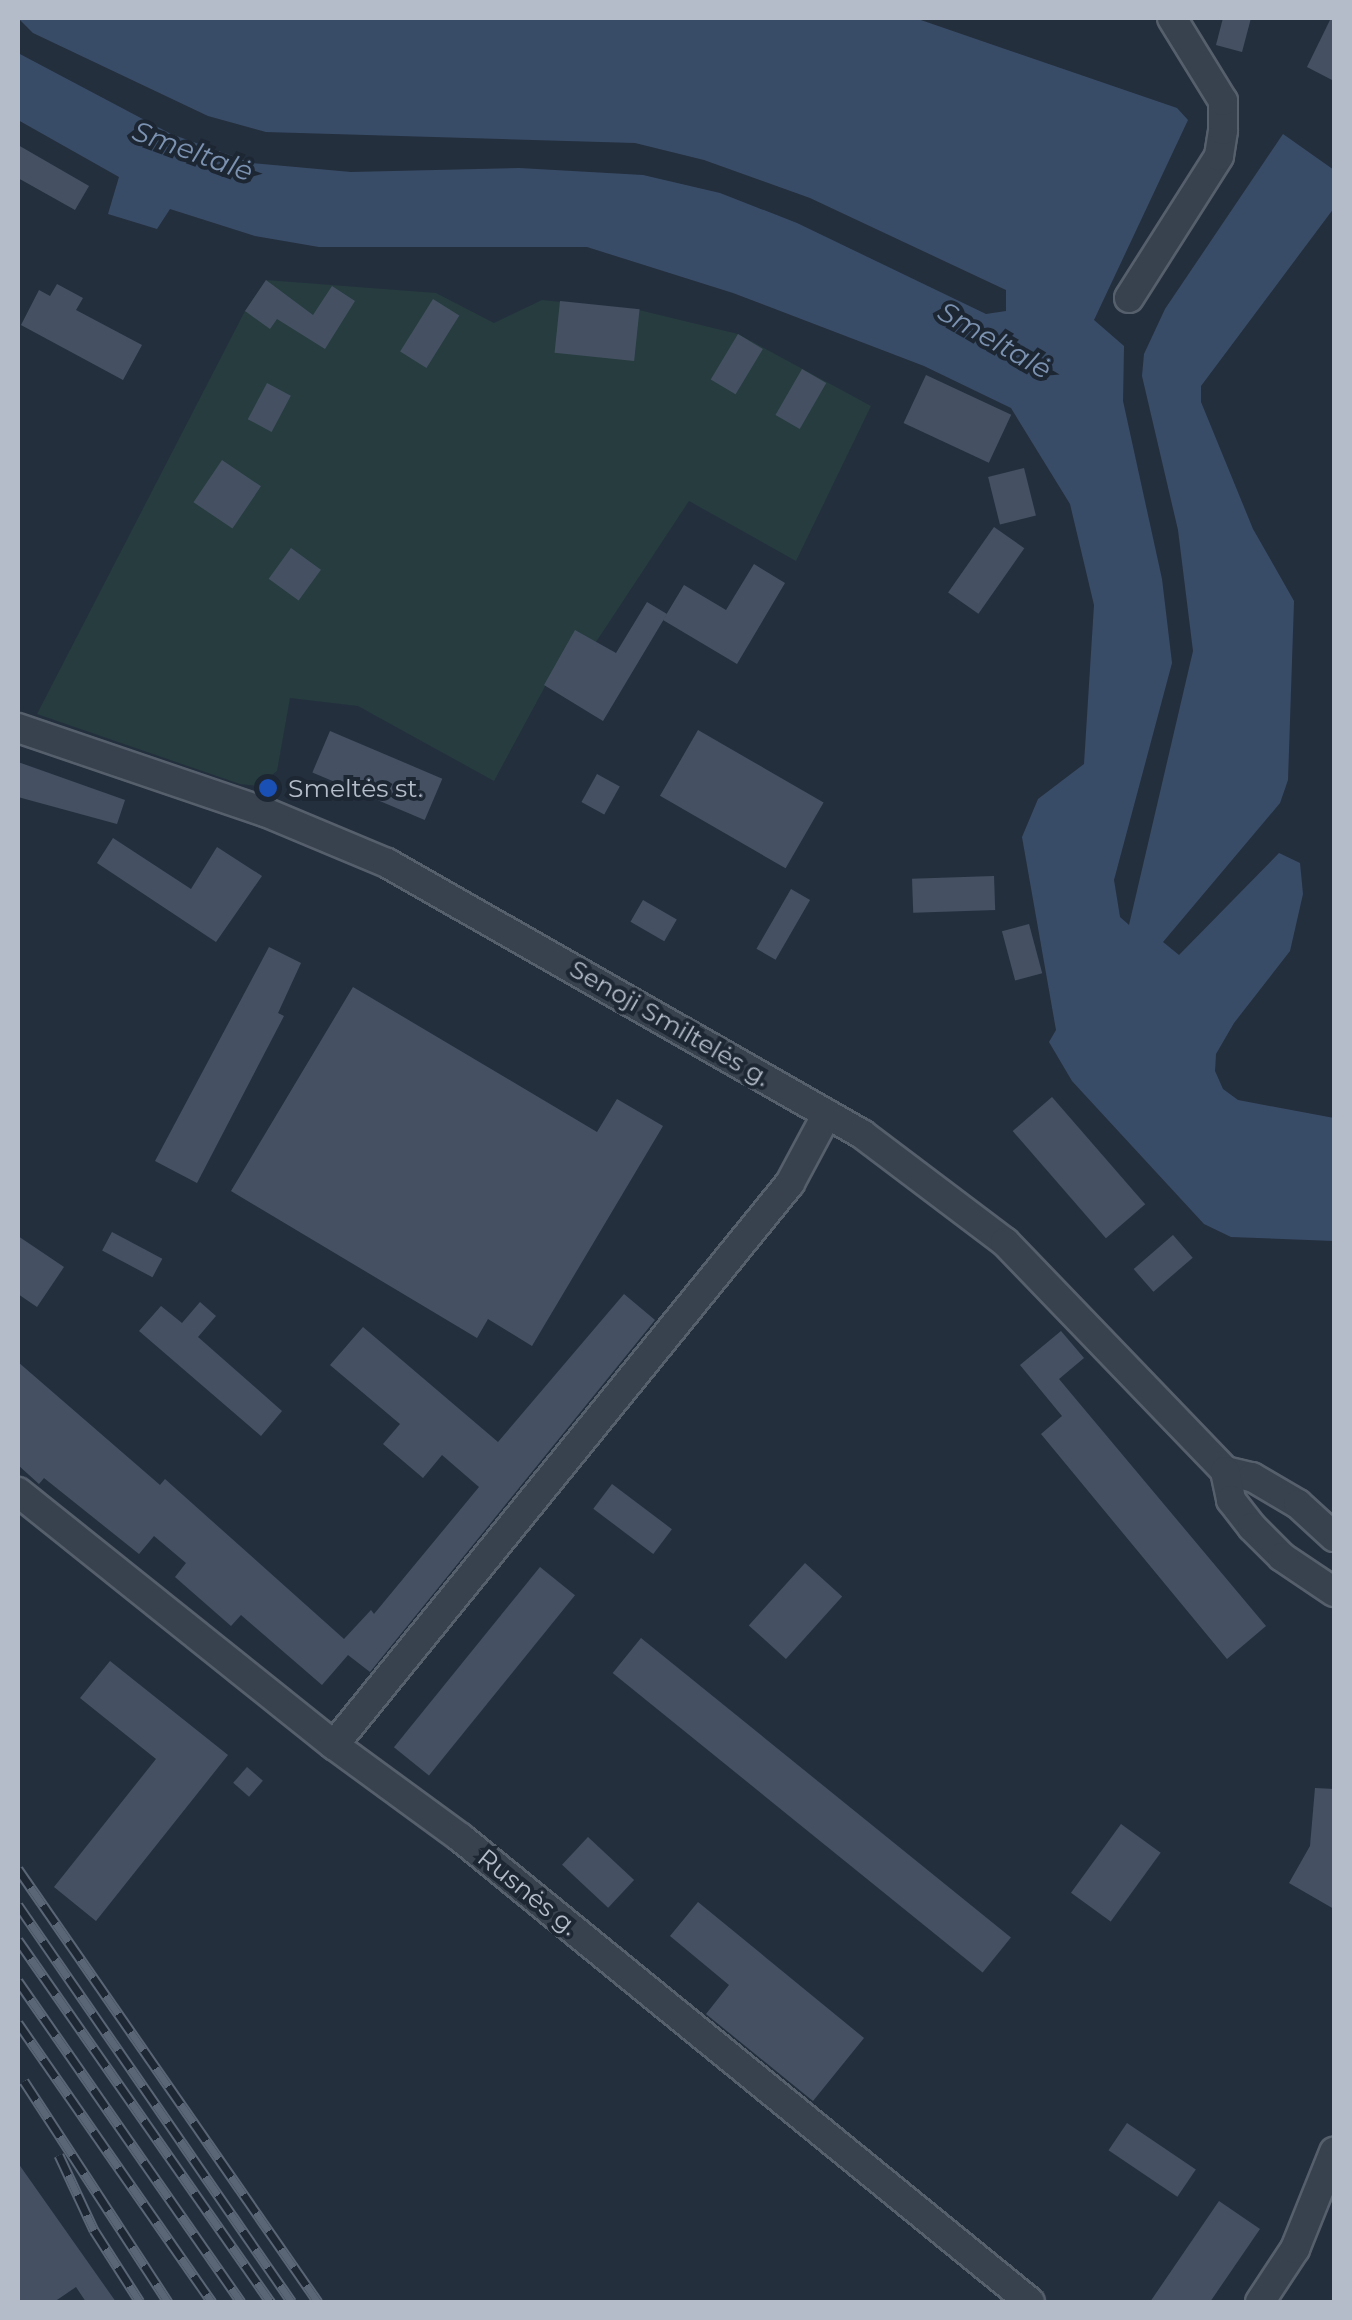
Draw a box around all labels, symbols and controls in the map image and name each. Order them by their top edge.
water label: Smeltalė [128,114,258,188]
water label: Smeltalė [932,294,1058,386]
place label: Smeltės st. [288,773,423,803]
marker: Smeltės st. [257,777,279,799]
street label: Senoji Smiltelės g. [565,954,775,1092]
street label: Rusnės g. [472,1843,584,1941]

